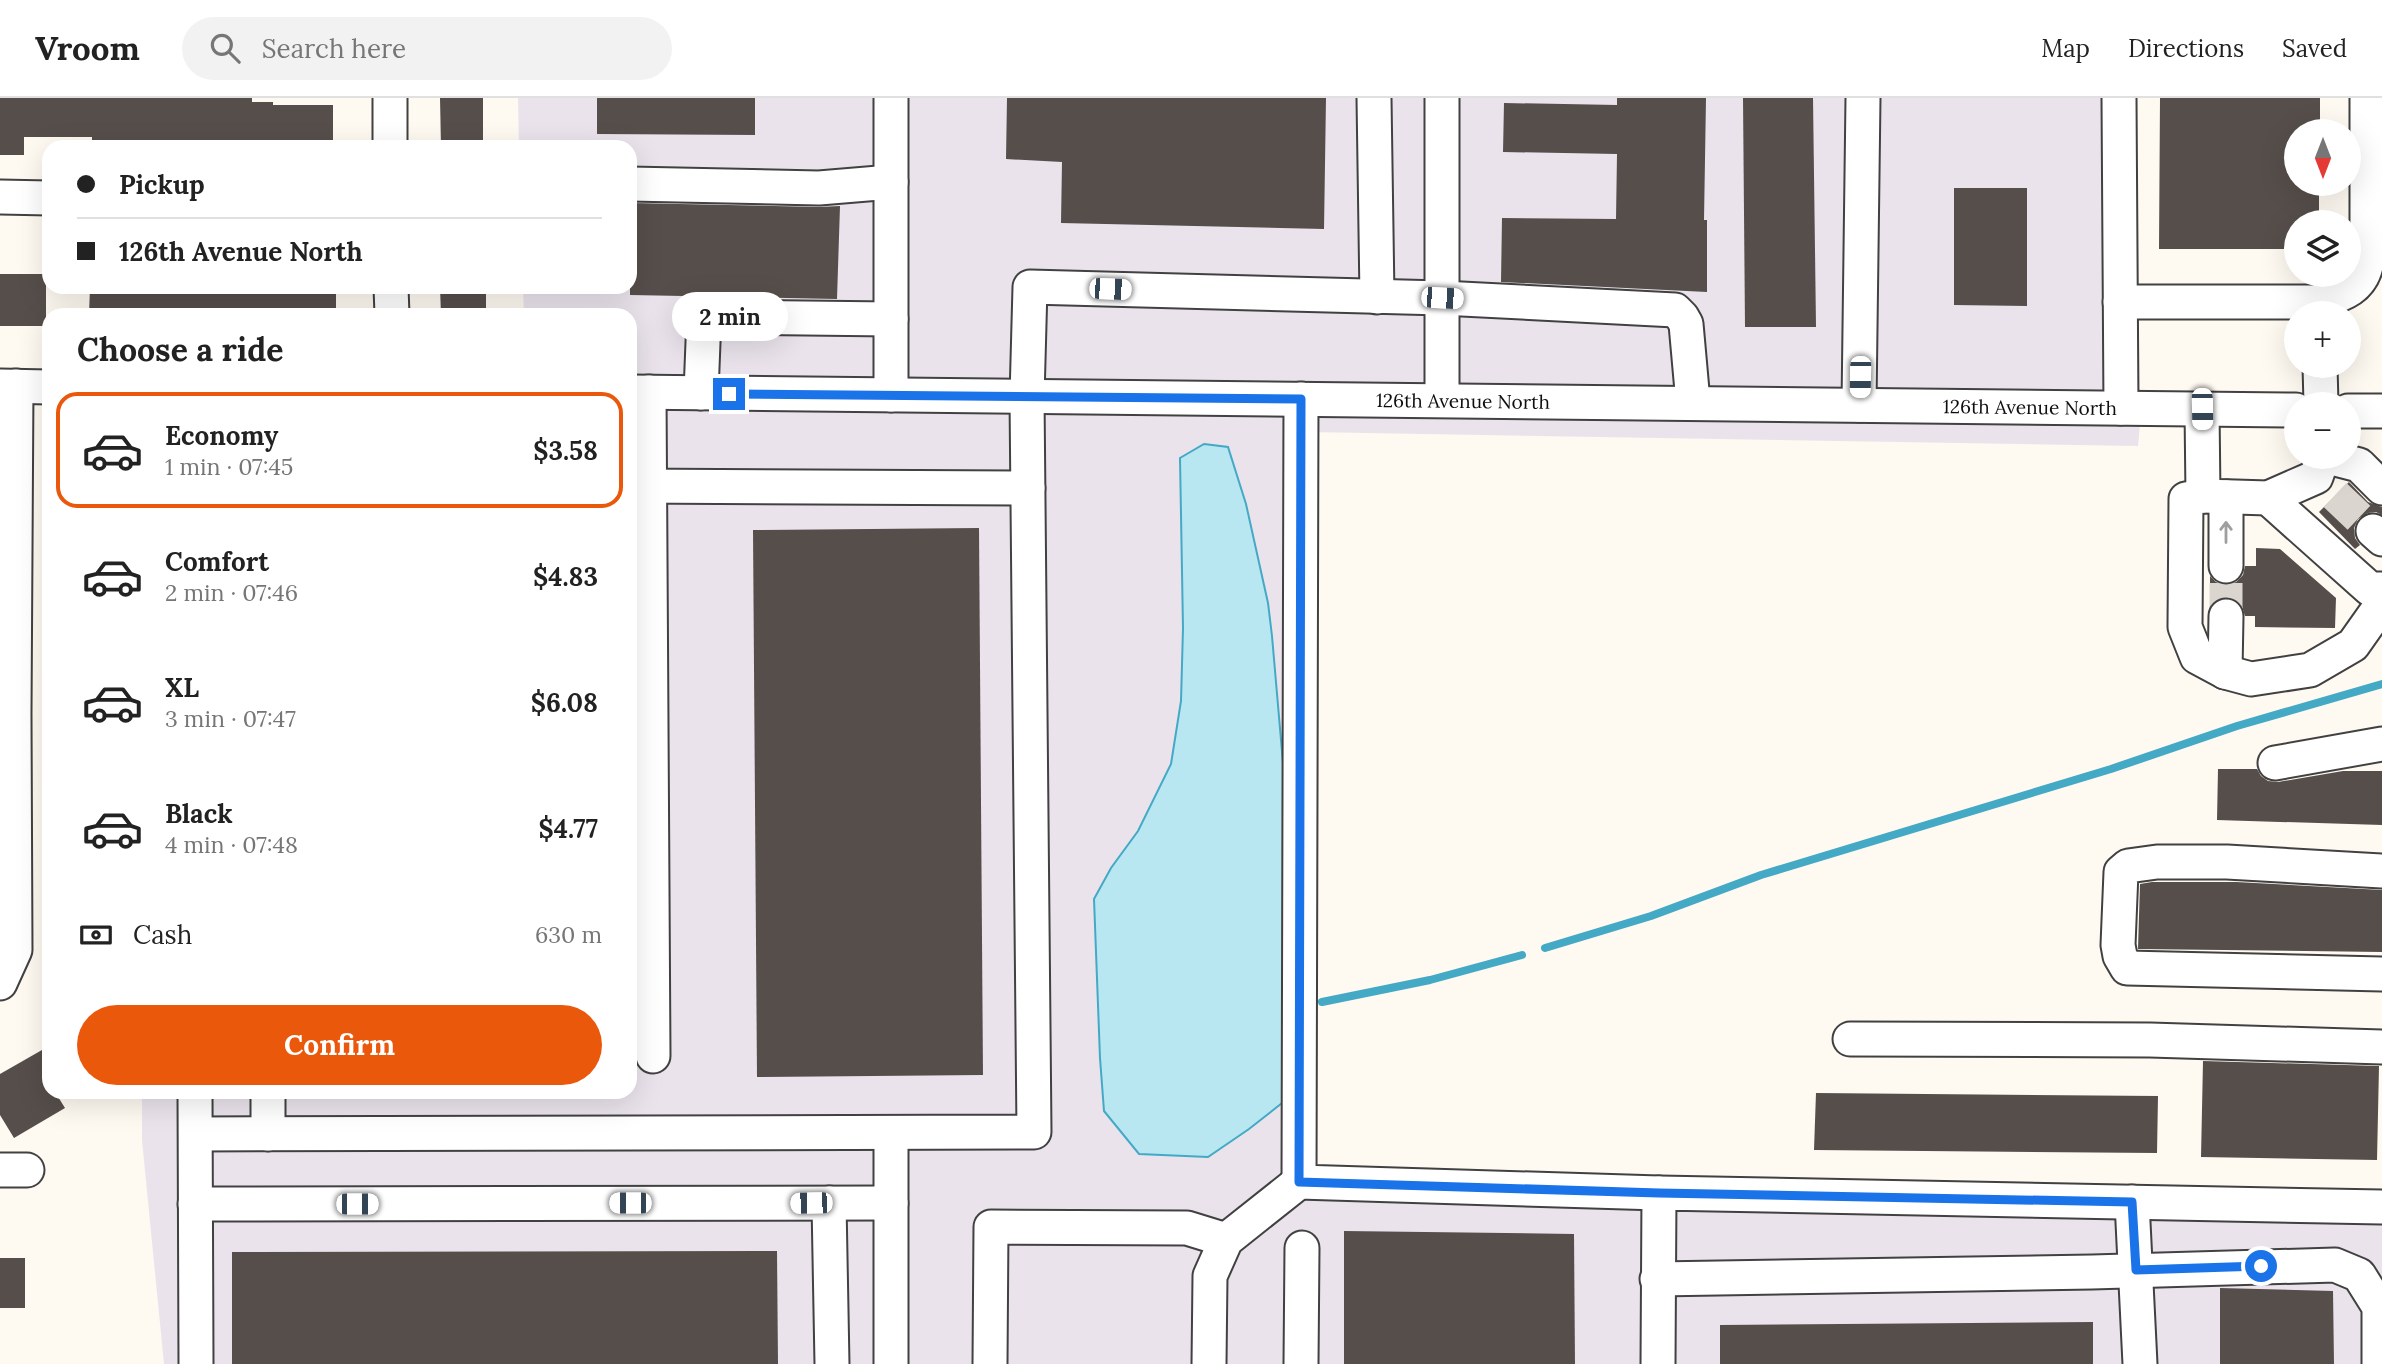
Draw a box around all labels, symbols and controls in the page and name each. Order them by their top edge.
search box [182,17,672,80]
text: Vroom [35,27,140,69]
icon: search [206,29,244,67]
text: Search here [262,32,406,65]
text: Map [2041,33,2090,64]
text: Directions [2128,33,2244,64]
text: Saved [2282,33,2347,64]
north arrow [2284,119,2361,196]
map controls [2284,119,2361,469]
text: Pickup [119,168,205,201]
button: layers [2284,210,2361,287]
text: 126th Avenue North [119,235,363,268]
car [1089,278,1132,300]
car [1421,286,1464,310]
callout: 2 min [671,292,787,342]
button: + [2284,301,2361,378]
text: 2 min [699,302,761,331]
text: Choose a ride [77,329,284,370]
car [1850,356,1871,398]
route end [713,378,745,410]
street label: 126th Avenue North [1376,388,1550,414]
car [2192,388,2213,430]
button: − [2284,392,2361,469]
street label: 126th Avenue North [1943,394,2117,420]
icon: car [81,419,144,482]
text: Economy [165,419,278,452]
text: $3.58 [533,434,598,467]
text: 1 min · 07:45 [165,452,293,481]
one-way arrow [2219,520,2233,543]
icon: car [81,545,144,608]
text: Comfort [165,545,269,578]
text: $4.83 [533,560,598,593]
text: 2 min · 07:46 [165,578,298,607]
icon: car [81,671,144,734]
text: XL [165,671,199,704]
text: $6.08 [531,686,598,719]
text: 3 min · 07:47 [165,704,296,733]
icon: car [81,797,144,860]
text: Black [165,797,233,830]
text: $4.77 [538,812,598,845]
text: 4 min · 07:48 [165,830,298,859]
icon: cash [77,916,115,954]
text: Cash [133,918,192,951]
text: 630 m [535,920,602,949]
button: Confirm [77,1005,602,1085]
car [790,1192,833,1214]
car [610,1193,652,1214]
car [337,1194,379,1215]
route start [2245,1250,2277,1282]

